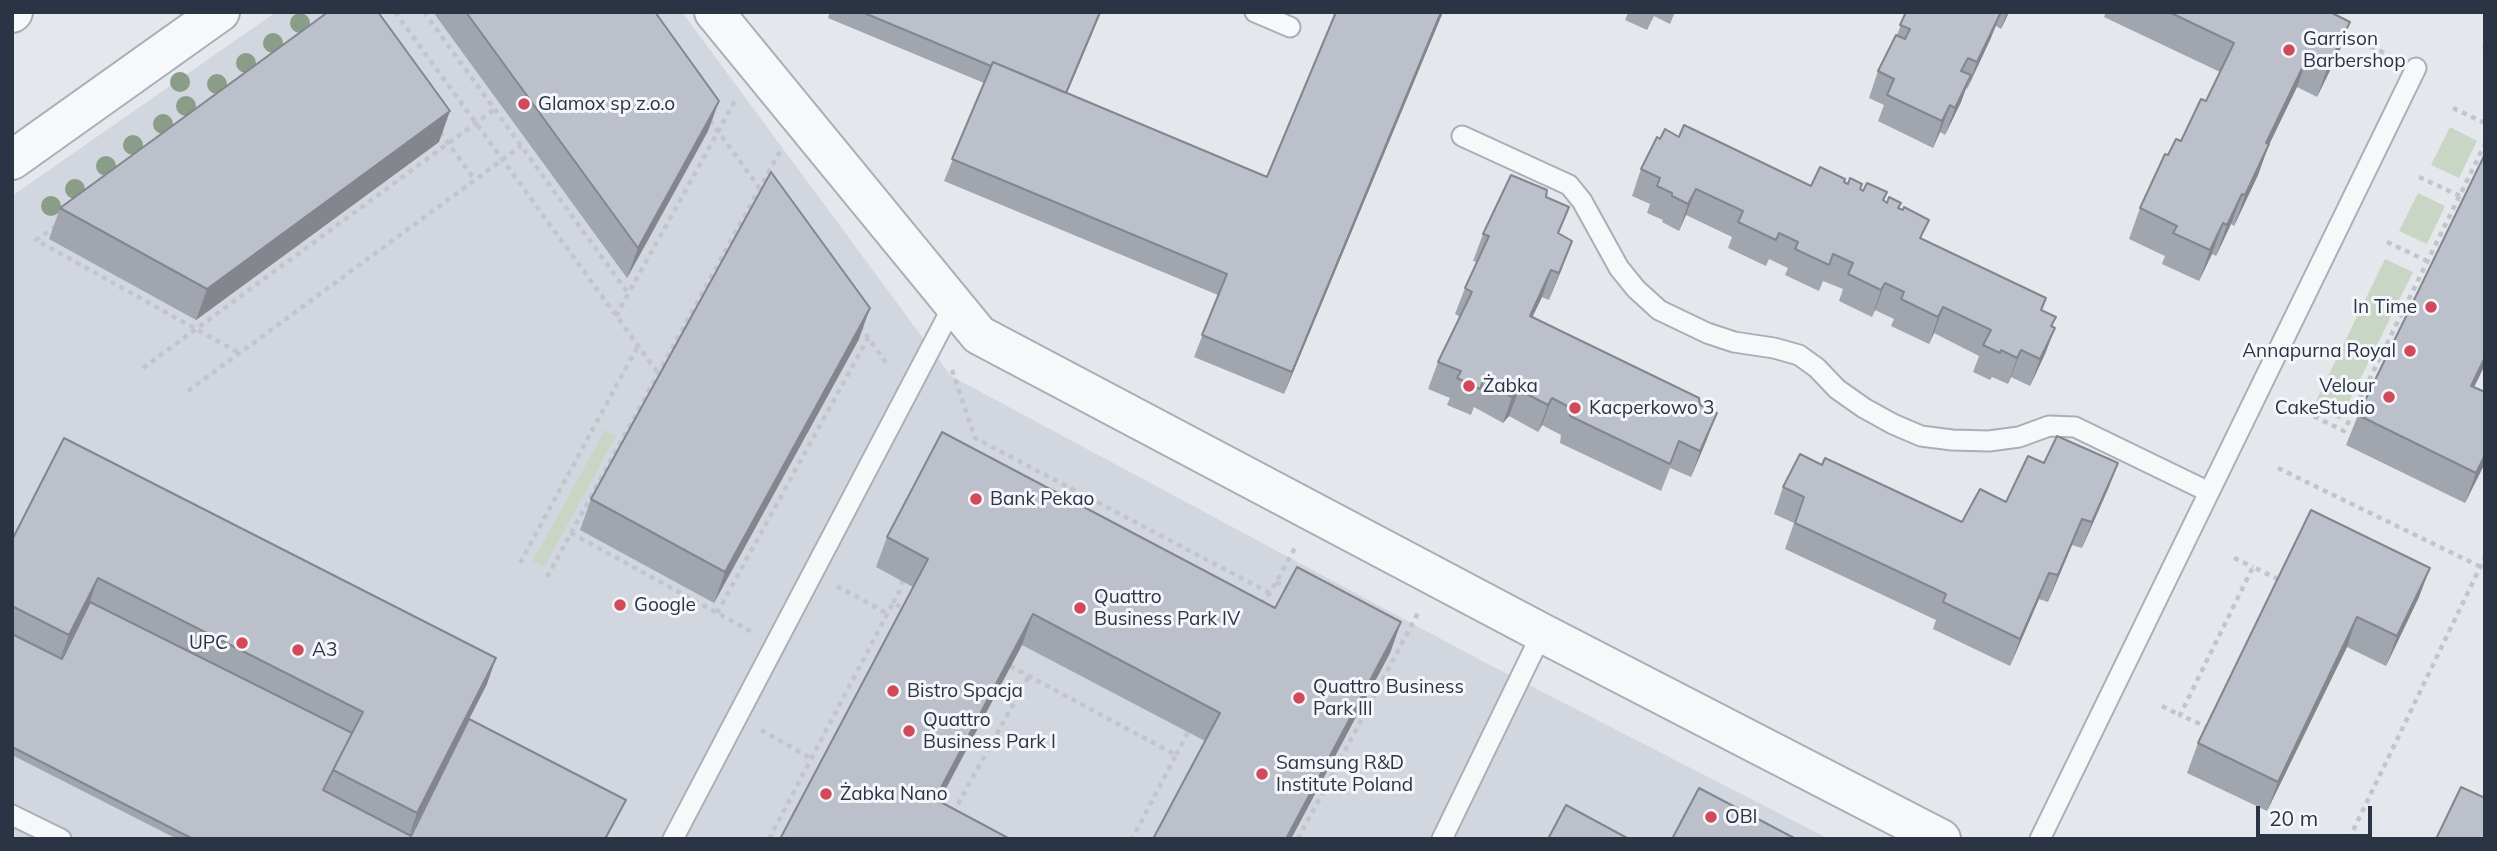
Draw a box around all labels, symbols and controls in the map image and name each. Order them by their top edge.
place label: Garrison Barbershop [2303,28,2406,72]
marker: Garrison Barbershop [2281,42,2297,58]
place label: Glamox sp z.o.o [538,93,675,115]
marker: Glamox sp z.o.o [516,96,532,112]
place label: In Time [2353,296,2417,318]
marker: In Time [2423,299,2439,315]
place label: Annapurna Royal [2242,340,2396,362]
marker: Annapurna Royal [2402,343,2418,359]
place label: Żabka [1483,375,1538,397]
place label: Velour CakeStudio [2275,375,2375,419]
marker: Żabka [1461,378,1477,394]
marker: Velour CakeStudio [2381,389,2397,405]
place label: Kacperkowo 3 [1589,397,1714,419]
marker: Kacperkowo 3 [1567,400,1583,416]
place label: Bank Pekao [990,488,1094,510]
marker: Bank Pekao [968,491,984,507]
place label: Quattro Business Park IV [1094,586,1240,630]
place label: Google [634,594,696,616]
marker: Google [612,597,628,613]
marker: Quattro Business Park IV [1072,600,1088,616]
place label: UPC [189,632,228,654]
marker: UPC [234,635,250,651]
place label: A3 [312,639,337,661]
marker: A3 [290,642,306,658]
place label: Quattro Business Park III [1313,676,1464,720]
place label: Bistro Spacja [907,680,1023,702]
marker: Bistro Spacja [885,683,901,699]
marker: Quattro Business Park III [1291,690,1307,706]
place label: Quattro Business Park I [923,709,1056,753]
marker: Quattro Business Park I [901,723,917,739]
place label: Samsung R&D Institute Poland [1276,752,1413,796]
marker: Samsung R&D Institute Poland [1254,766,1270,782]
place label: Żabka Nano [840,783,948,805]
marker: Żabka Nano [818,786,834,802]
scale bar [2259,792,2374,836]
text: 20 m [2269,805,2318,831]
place label: OBI [1725,806,1758,828]
marker: OBI [1703,809,1719,825]

